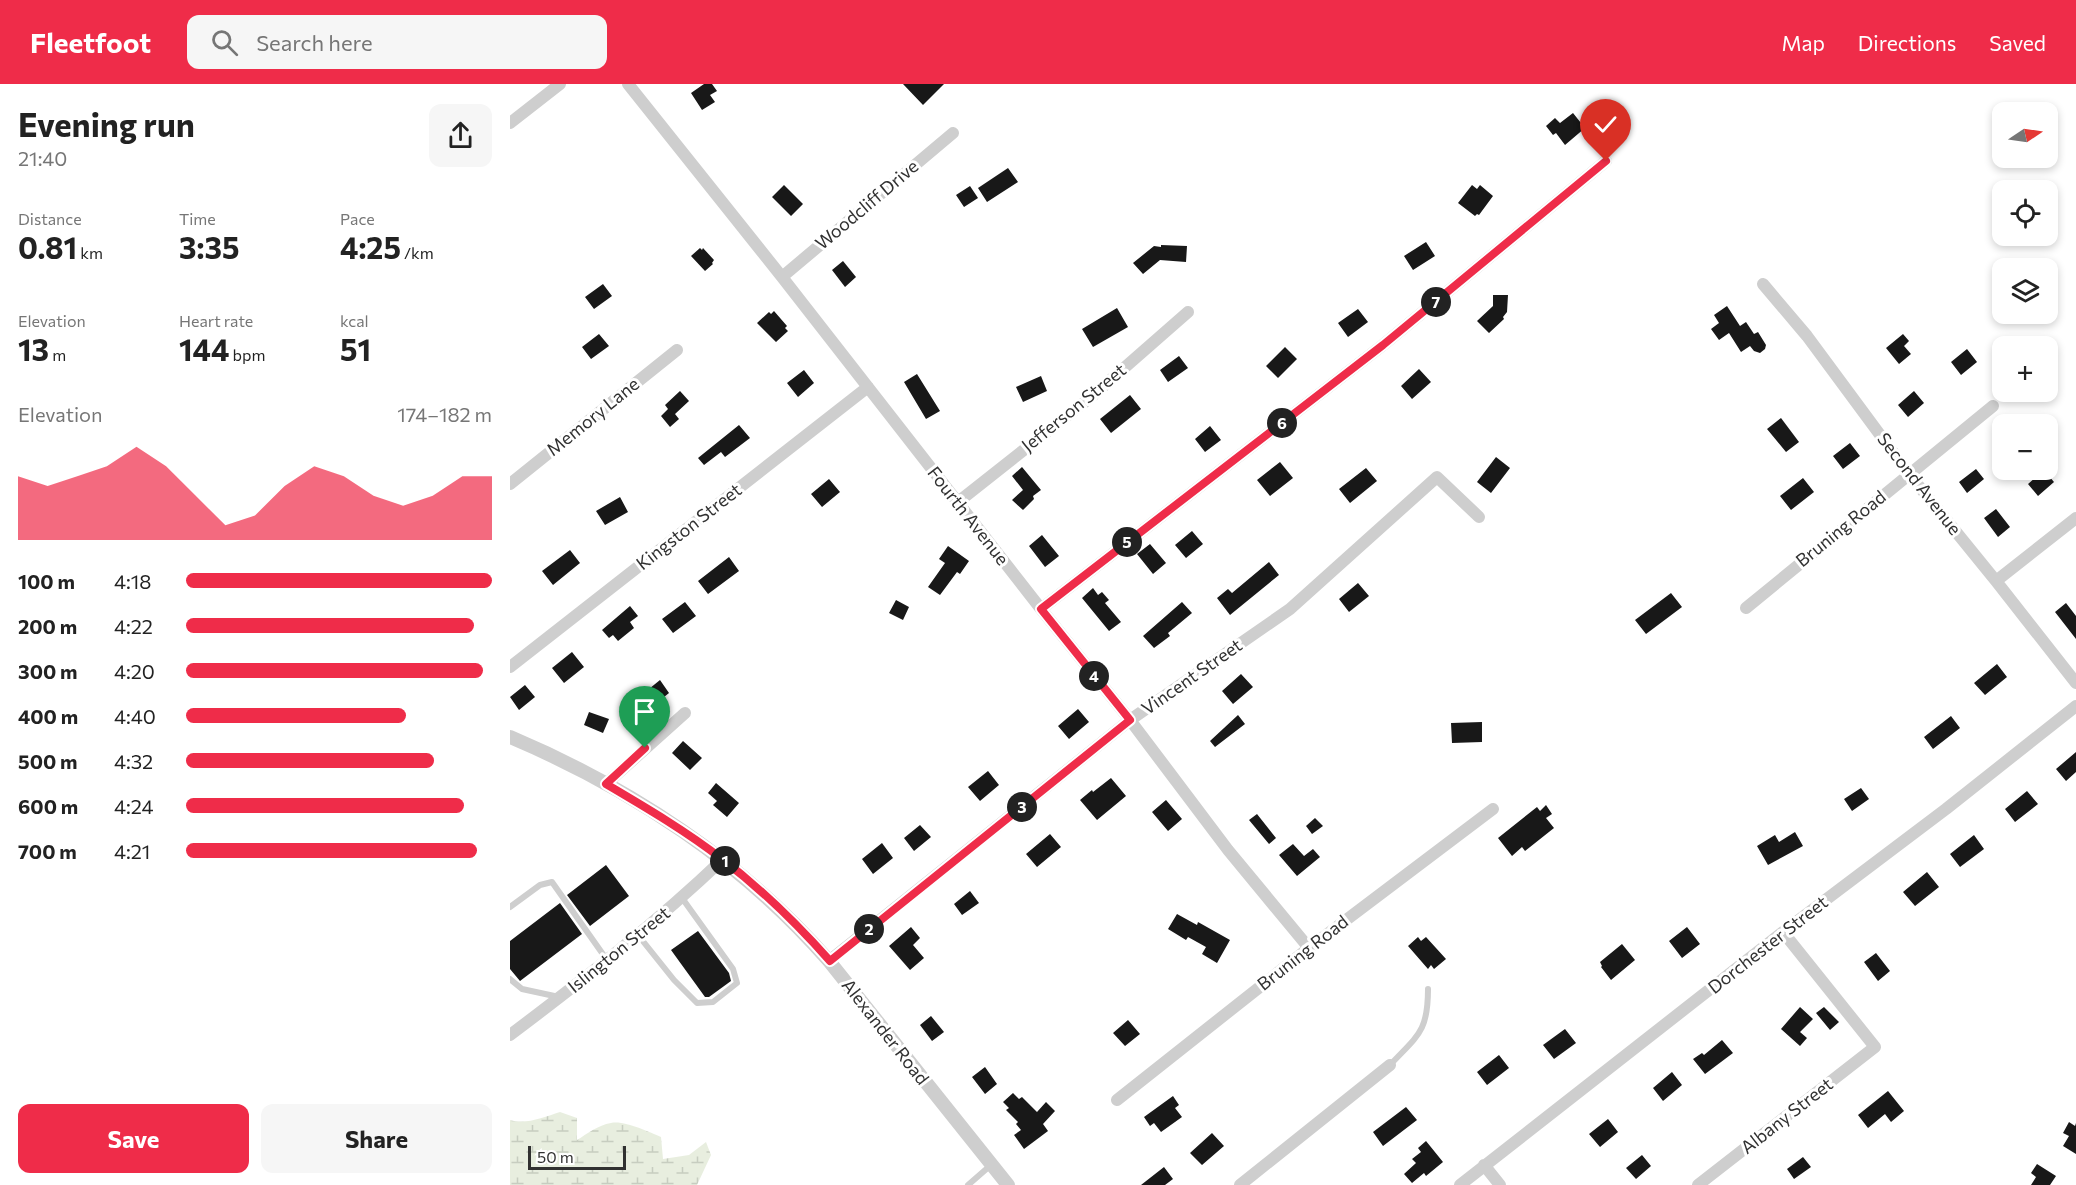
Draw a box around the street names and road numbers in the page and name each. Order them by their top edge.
street label: Woodcliff Drive [810,155,922,254]
street label: Jefferson Street [1017,358,1130,456]
street label: Memory Lane [542,372,643,460]
street label: Second Avenue [1873,428,1967,539]
street label: Fourth Avenue [923,462,1014,569]
street label: Kingston Street [631,478,745,574]
street label: Bruning Road [1791,485,1890,571]
street label: Vincent Street [1137,633,1246,719]
street label: Dorchester Street [1703,891,1832,998]
street label: Islington Street [563,901,674,997]
street label: Bruning Road [1253,910,1352,995]
street label: Alexander Road [838,974,934,1089]
street label: Albany Street [1736,1072,1837,1158]

